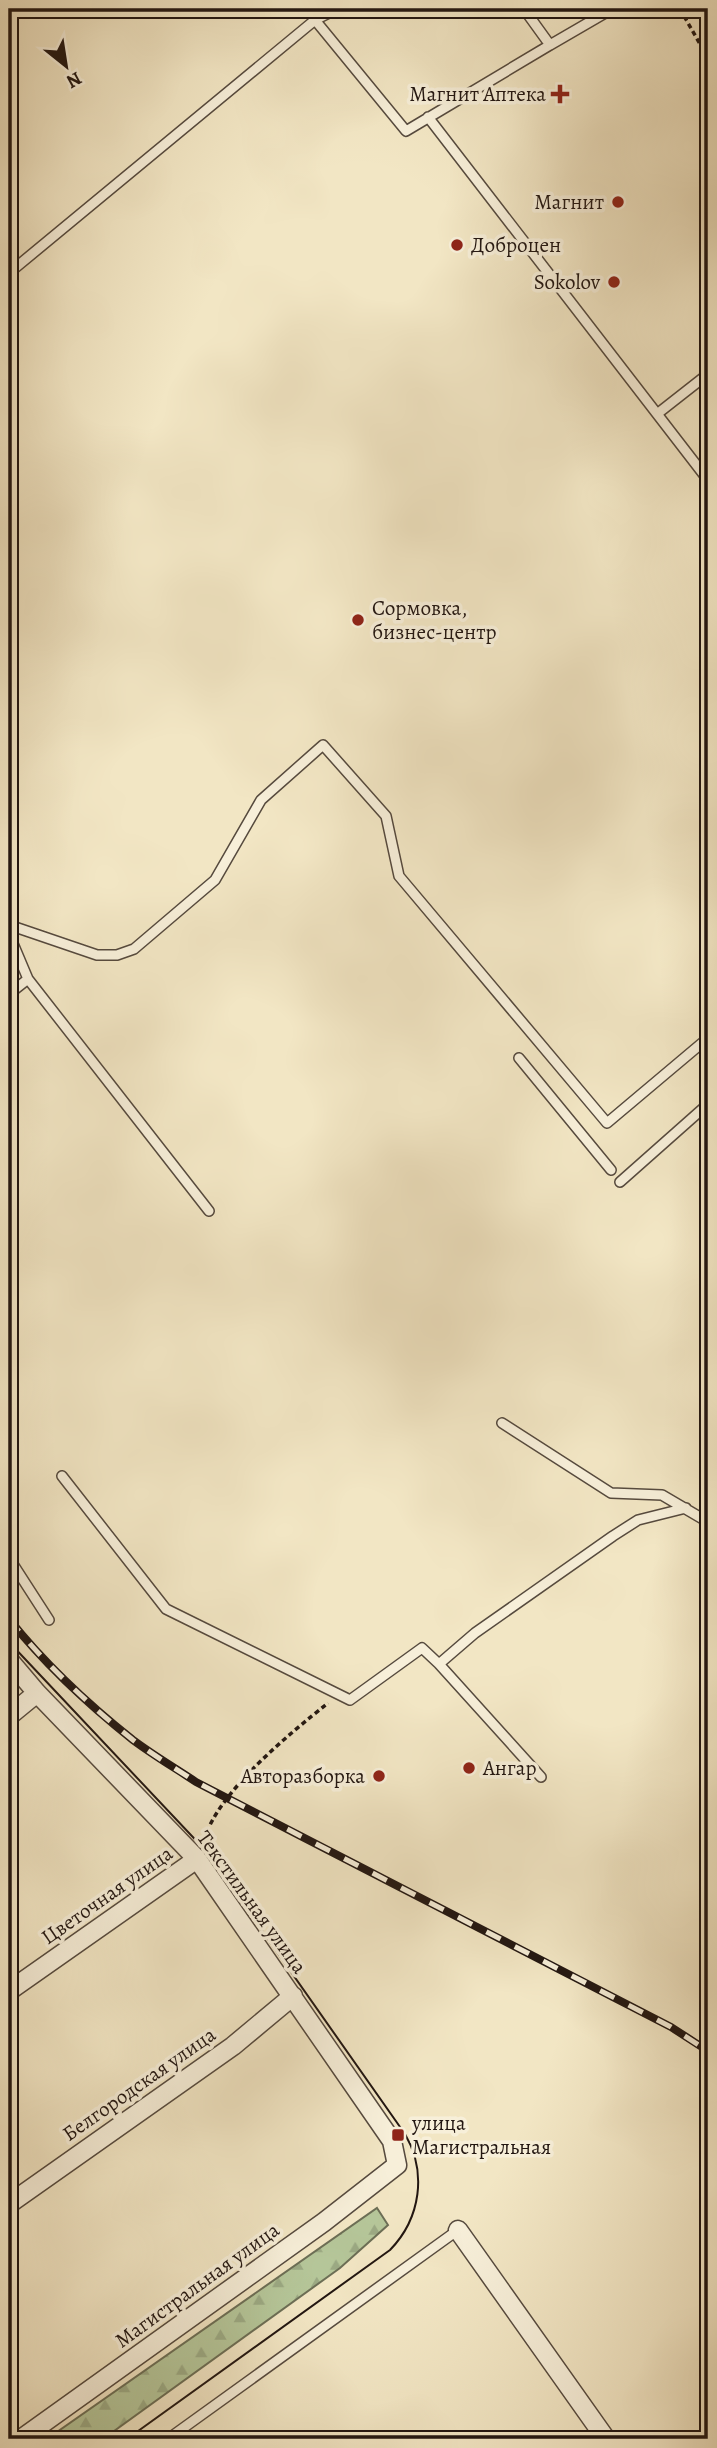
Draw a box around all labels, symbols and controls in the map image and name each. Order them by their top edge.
north arrow [32,32,102,102]
text: N [61,65,86,95]
place label: Магнит Аптека [409,80,546,108]
marker: Магнит Аптека [552,86,568,102]
place label: Магнит [534,188,604,216]
marker: Магнит [610,194,626,210]
place label: Доброцен [471,231,561,259]
marker: Доброцен [449,237,465,253]
place label: Sokolov [534,268,601,296]
marker: Sokolov [606,274,622,290]
place label: Сормовка, бизнес-центр [372,594,497,646]
marker: Сормовка, бизнес-центр [350,612,366,628]
place label: Ангар [482,1754,537,1782]
marker: Ангар [461,1760,477,1776]
place label: Авторазборка [240,1762,365,1790]
marker: Авторазборка [371,1768,387,1784]
street label: Текстильная улица [191,1825,314,1979]
street label: Цветочная улица [36,1839,178,1951]
street label: Белгородская улица [57,2020,221,2147]
place label: улица Магистральная [411,2109,551,2161]
marker: улица Магистральная [390,2127,406,2143]
street label: Магистральная улица [109,2216,285,2354]

